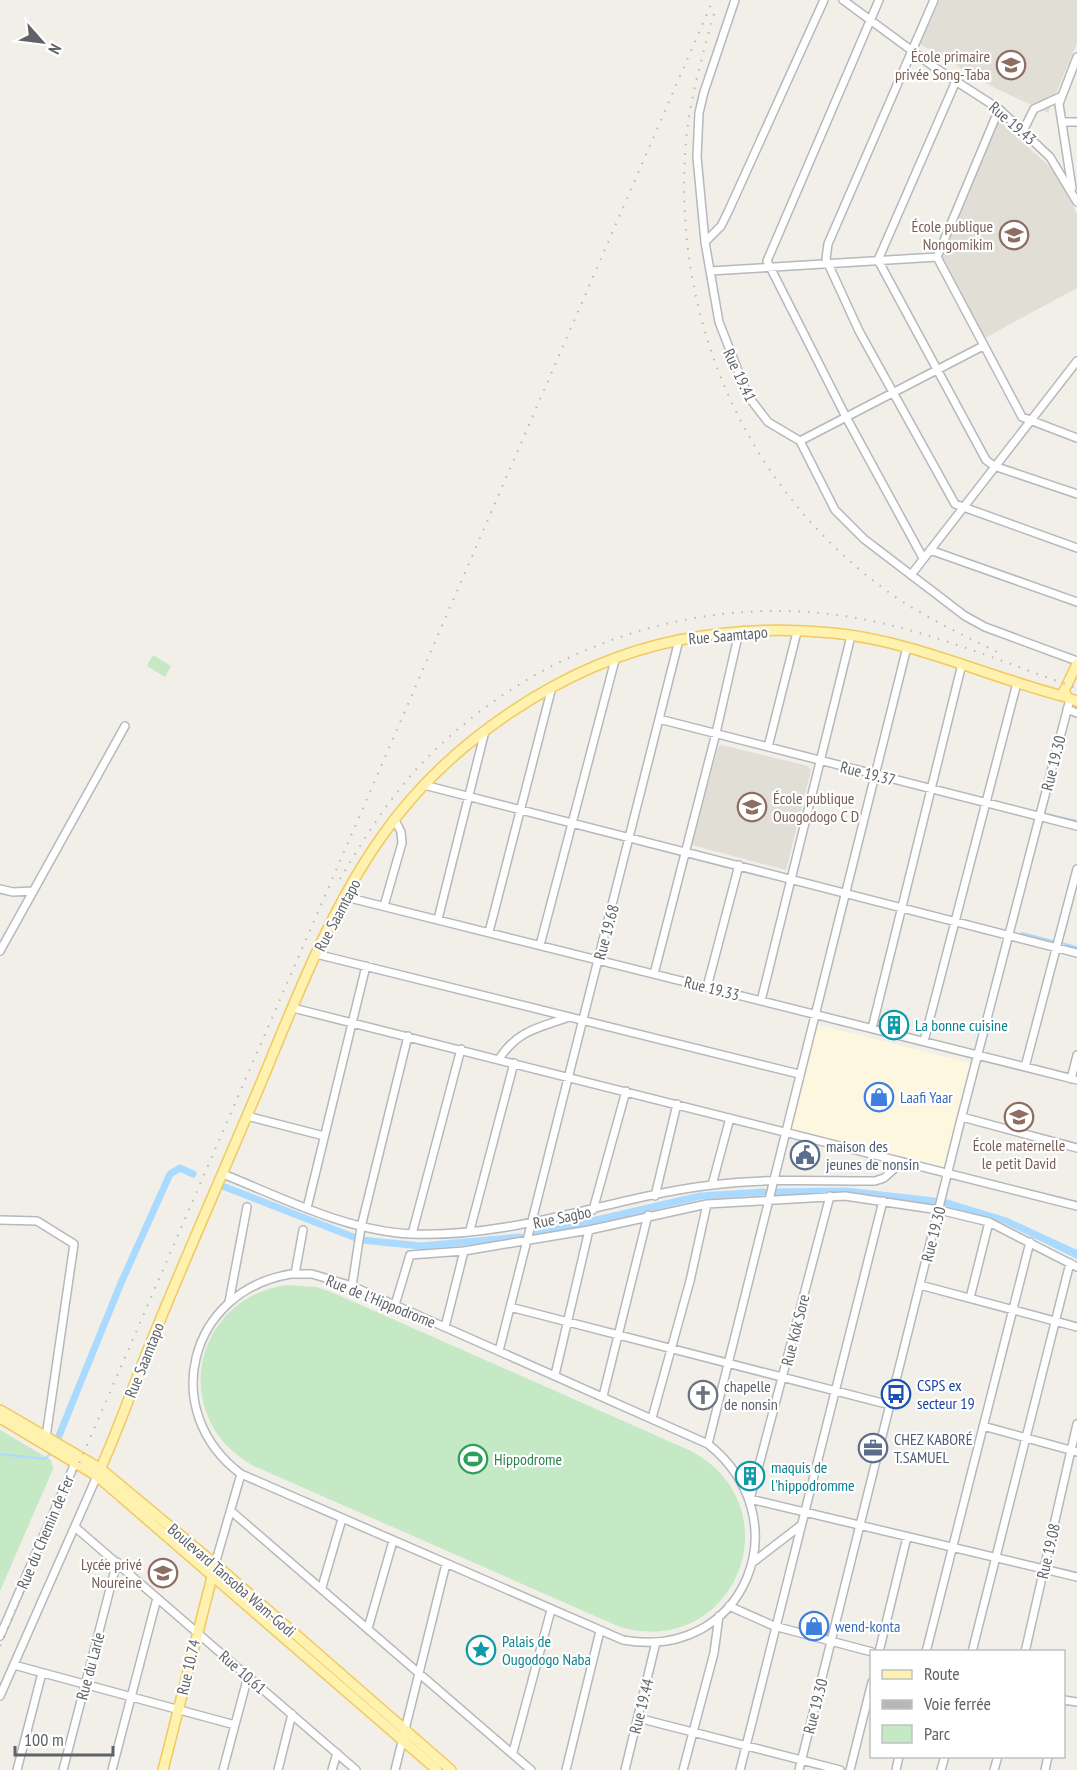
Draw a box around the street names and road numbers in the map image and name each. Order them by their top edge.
street label: Rue 19.43 [985,97,1041,149]
street label: Rue 19.41 [719,345,761,405]
street label: Rue Saamtapo [688,622,768,648]
street label: Rue 19.30 [1036,733,1070,793]
street label: Rue 19.37 [838,756,898,790]
street label: Rue Saamtapo [310,875,364,955]
street label: Rue 19.68 [589,902,623,962]
street label: Rue 19.33 [682,971,742,1005]
street label: Rue Sagbo [531,1201,593,1233]
street label: Rue 19.30 [916,1204,950,1264]
street label: Rue de l'Hippodrome [323,1270,439,1332]
street label: Rue Kok Sore [776,1292,814,1368]
street label: Rue Saamtapo [120,1319,168,1401]
street label: Rue du Chemin de Fer [12,1472,78,1592]
street label: Boulevard Tansoba Wam-Godi [164,1519,300,1641]
street label: Rue 19.08 [1032,1521,1064,1581]
street label: Rue du Larle [71,1630,109,1702]
street label: Rue 10.74 [172,1637,204,1697]
street label: Rue 10.61 [215,1646,271,1698]
street label: Rue 19.44 [624,1676,658,1736]
street label: Rue 19.30 [798,1676,832,1736]

